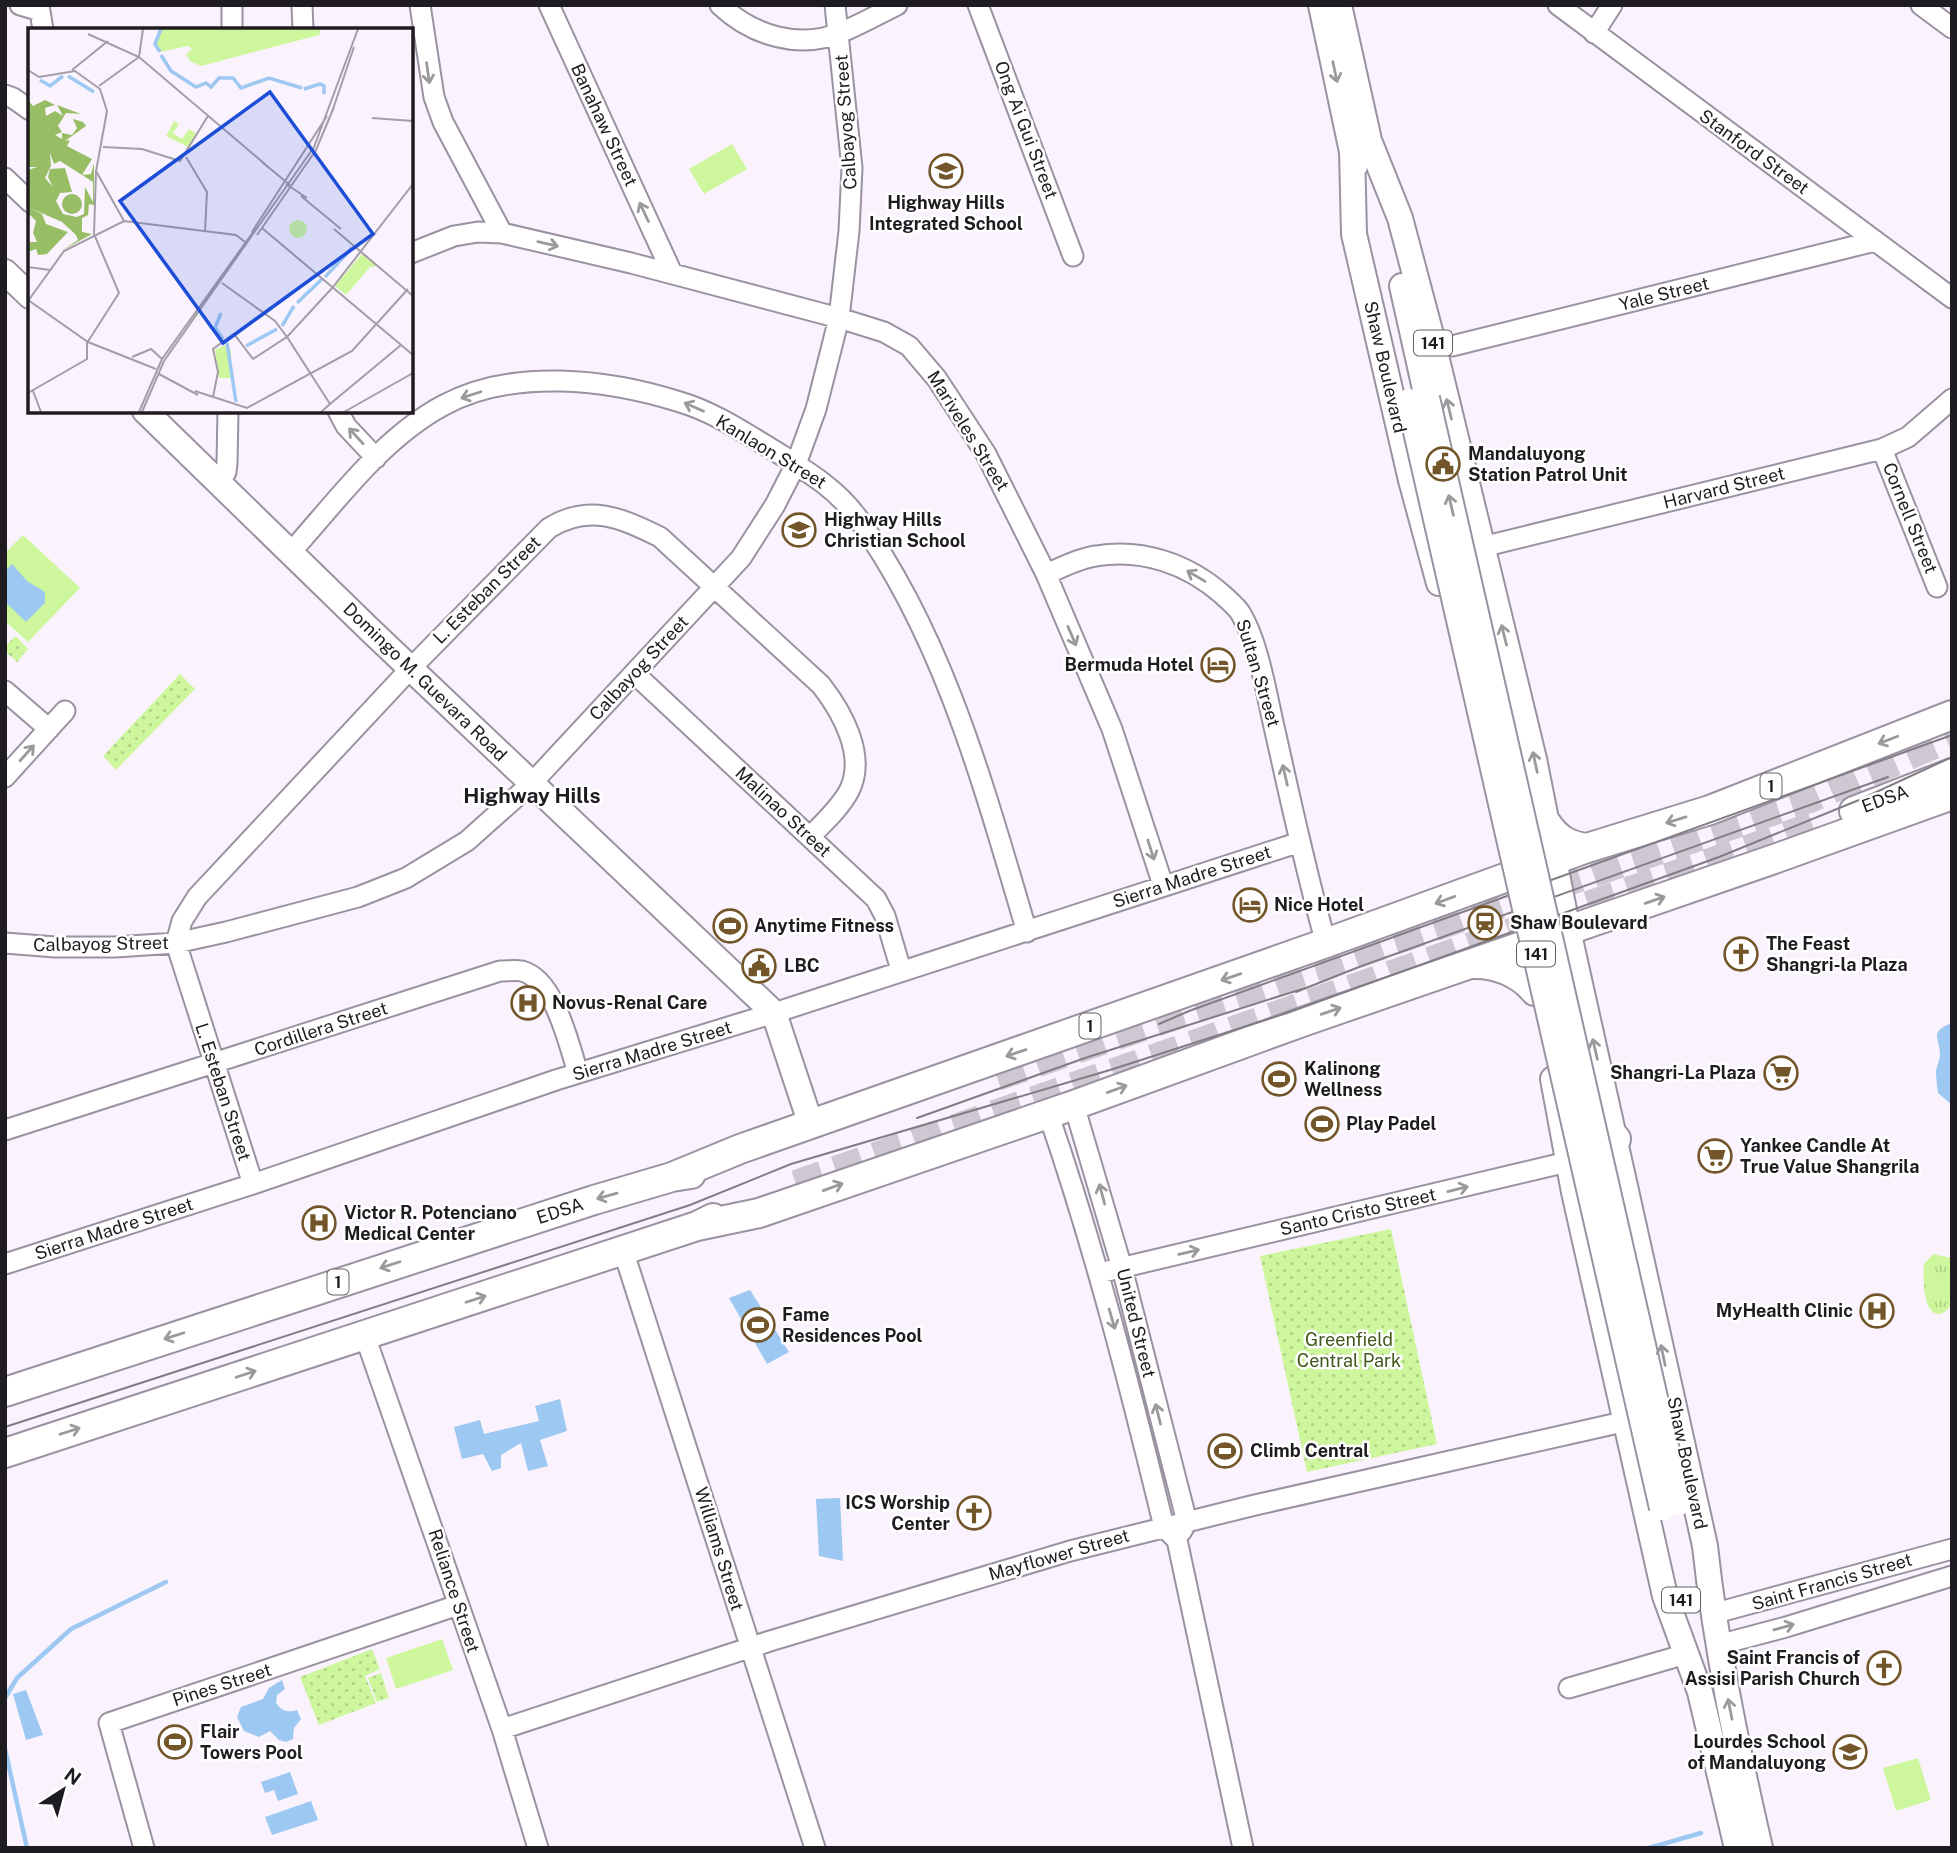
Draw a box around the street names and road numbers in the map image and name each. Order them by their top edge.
street label: Calbayog Street [830,54,861,190]
street label: Ong Ai Gui Street [991,58,1062,202]
street label: Banahaw Street [567,60,642,190]
street label: Stanford Street [1695,105,1813,198]
street label: Yale Street [1617,272,1711,315]
street label: Shaw Boulevard [1360,299,1411,435]
road number: 141 [1414,330,1452,356]
street label: Mariveles Street [923,367,1014,495]
street label: Kanlaon Street [712,410,830,493]
street label: Cornell Street [1879,459,1942,576]
street label: Harvard Street [1661,462,1787,513]
street label: L. Esteban Street [428,531,545,648]
street label: Domingo M. Guevara Road [339,598,511,765]
street label: Calbayog Street [585,611,693,724]
street label: Sultan Street [1232,616,1285,729]
street label: Malinao Street [731,762,836,861]
road number: 1 [1760,774,1782,799]
street label: EDSA [1859,780,1911,817]
street label: Sierra Madre Street [1110,841,1274,912]
street label: Calbayog Street [33,932,169,955]
road number: 141 [1517,942,1555,966]
street label: Cordillera Street [252,997,390,1060]
road number: 1 [1080,1014,1100,1038]
street label: Sierra Madre Street [570,1016,734,1085]
street label: L. Esteban Street [191,1020,256,1163]
street label: Santo Cristo Street [1278,1183,1438,1240]
street label: Sierra Madre Street [32,1193,196,1264]
street label: EDSA [534,1193,586,1228]
street label: United Street [1113,1266,1160,1380]
road number: 1 [328,1270,348,1294]
street label: Shaw Boulevard [1663,1395,1712,1531]
street label: Williams Street [691,1484,748,1613]
street label: Mayflower Street [986,1524,1132,1585]
street label: Reliance Street [425,1526,484,1655]
street label: Saint Francis Street [1749,1549,1914,1614]
road number: 141 [1662,1588,1700,1612]
street label: Pines Street [170,1659,274,1710]

